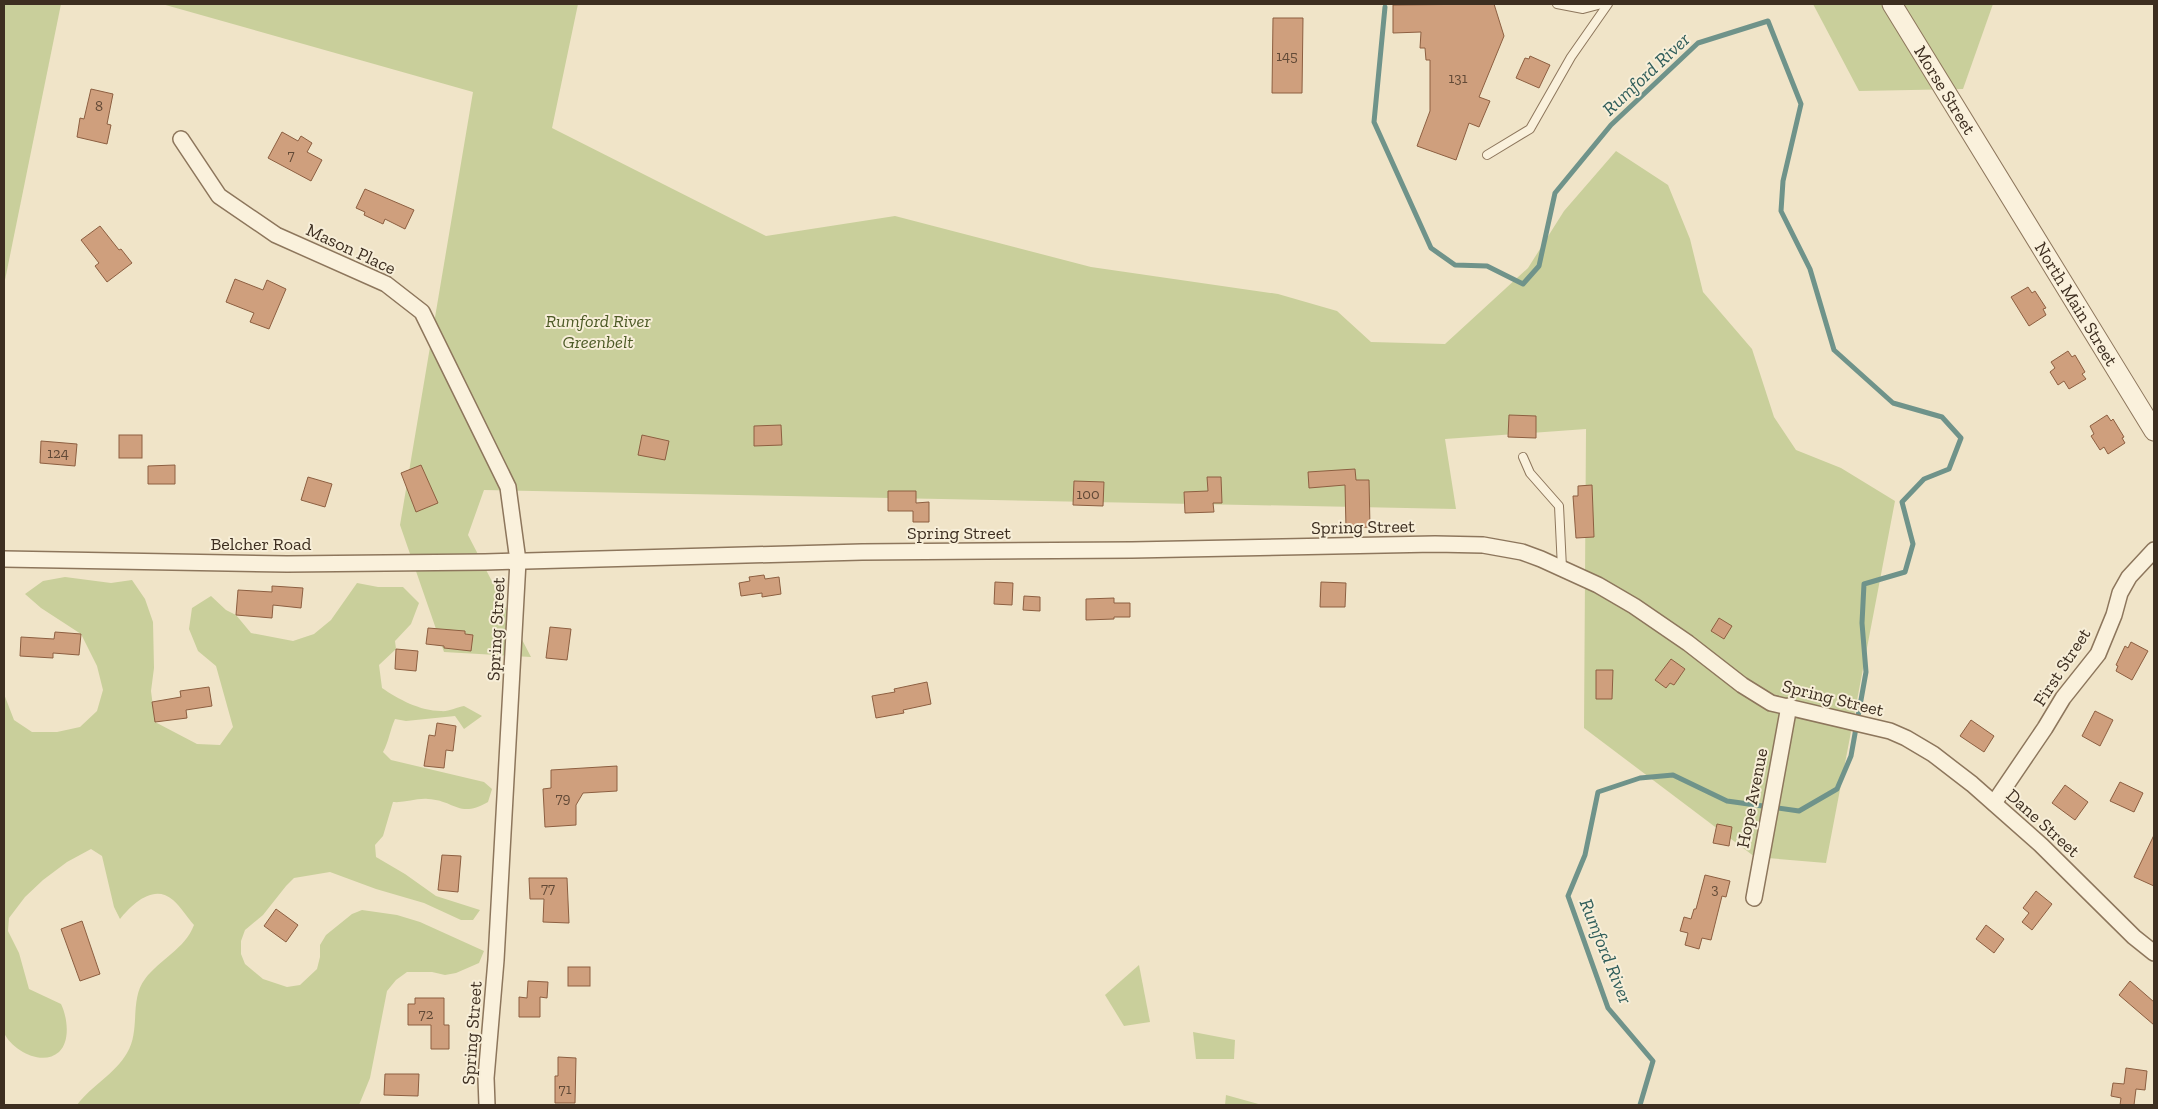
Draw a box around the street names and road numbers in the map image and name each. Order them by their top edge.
street label: Morse Street [1909,42,1981,139]
street label: Mason Place [303,219,399,279]
street label: North Main Street [2030,238,2123,370]
street label: Spring Street [1311,515,1415,539]
street label: Spring Street [907,522,1011,544]
street label: Belcher Road [210,533,312,555]
street label: Spring Street [482,576,510,681]
street label: First Street [2029,624,2096,710]
street label: Spring Street [1780,675,1886,721]
street label: Hope Avenue [1732,746,1772,850]
street label: Dane Street [2002,784,2085,862]
street label: Spring Street [457,980,487,1086]

